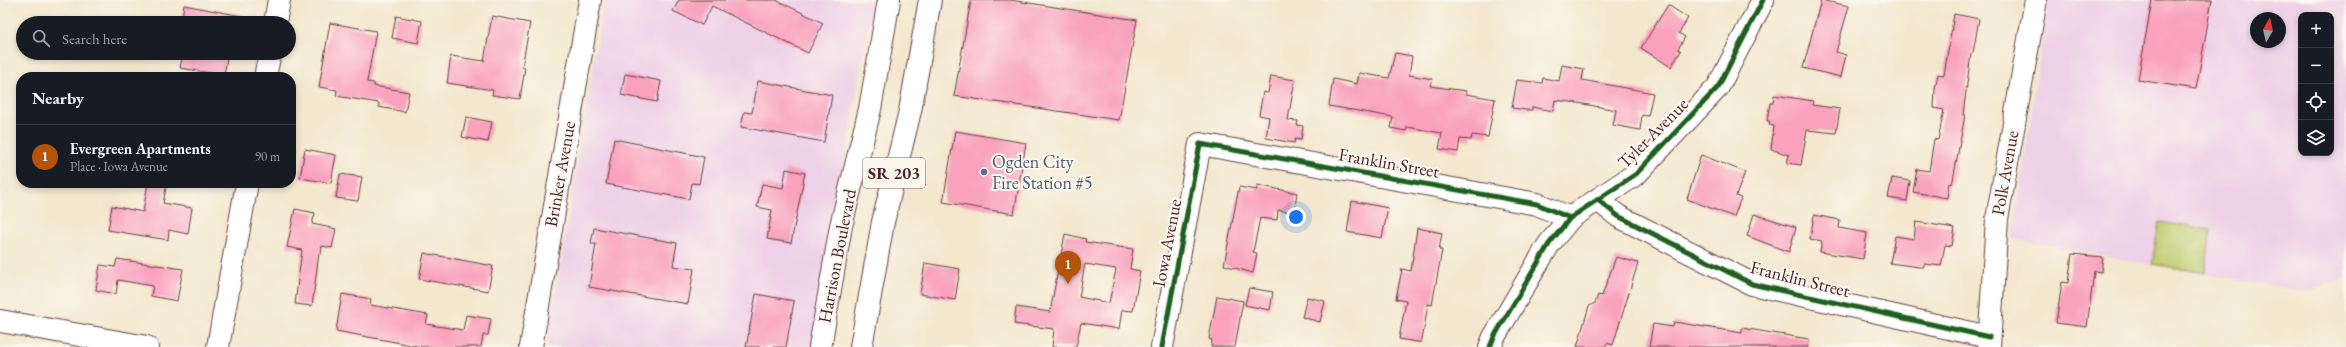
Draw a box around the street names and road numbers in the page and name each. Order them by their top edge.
street label: Tyler Avenue [1612,92,1693,173]
street label: Brinker Avenue [539,119,580,229]
street label: Polk Avenue [1986,129,2023,217]
street label: Franklin Street [1337,142,1442,183]
road number: SR 203 [863,158,925,188]
street label: Harrison Boulevard [812,186,861,325]
street label: Iowa Avenue [1147,197,1186,289]
street label: Franklin Street [1748,255,1853,302]

